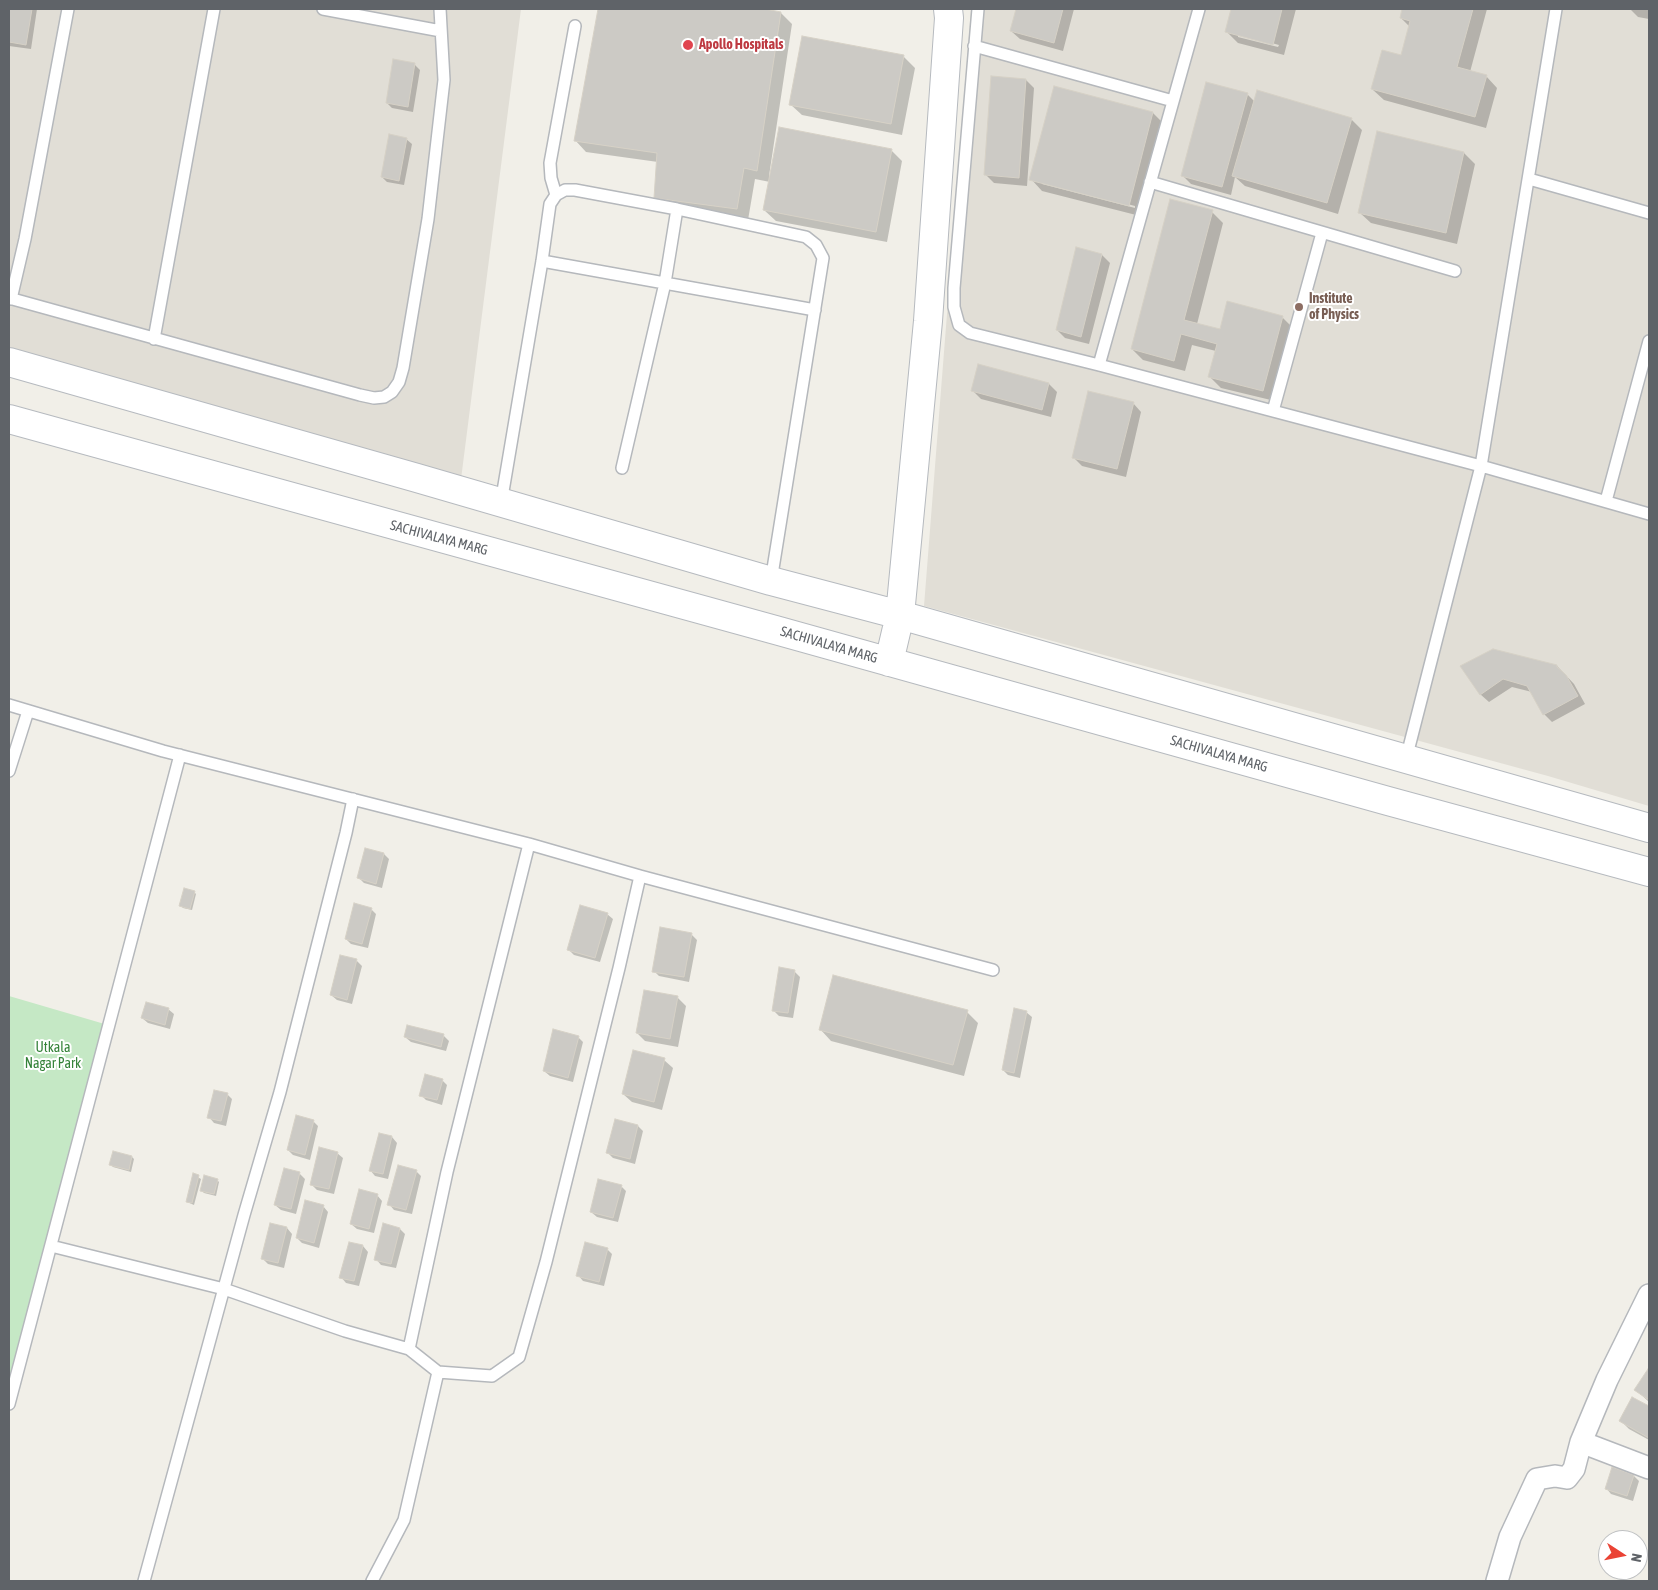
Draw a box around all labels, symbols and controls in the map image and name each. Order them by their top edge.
place label: Apollo Hospitals [699,37,784,53]
marker: Apollo Hospitals [681,38,695,52]
place label: Institute of Physics [1309,291,1359,324]
marker: Institute of Physics [1293,301,1305,313]
street label: SACHIVALAYA MARG [388,517,490,559]
street label: SACHIVALAYA MARG [778,623,880,667]
street label: SACHIVALAYA MARG [1168,732,1270,776]
park label: Utkala Nagar Park [25,1040,81,1072]
north arrow [1598,1530,1648,1580]
text: N [1628,1552,1645,1563]

